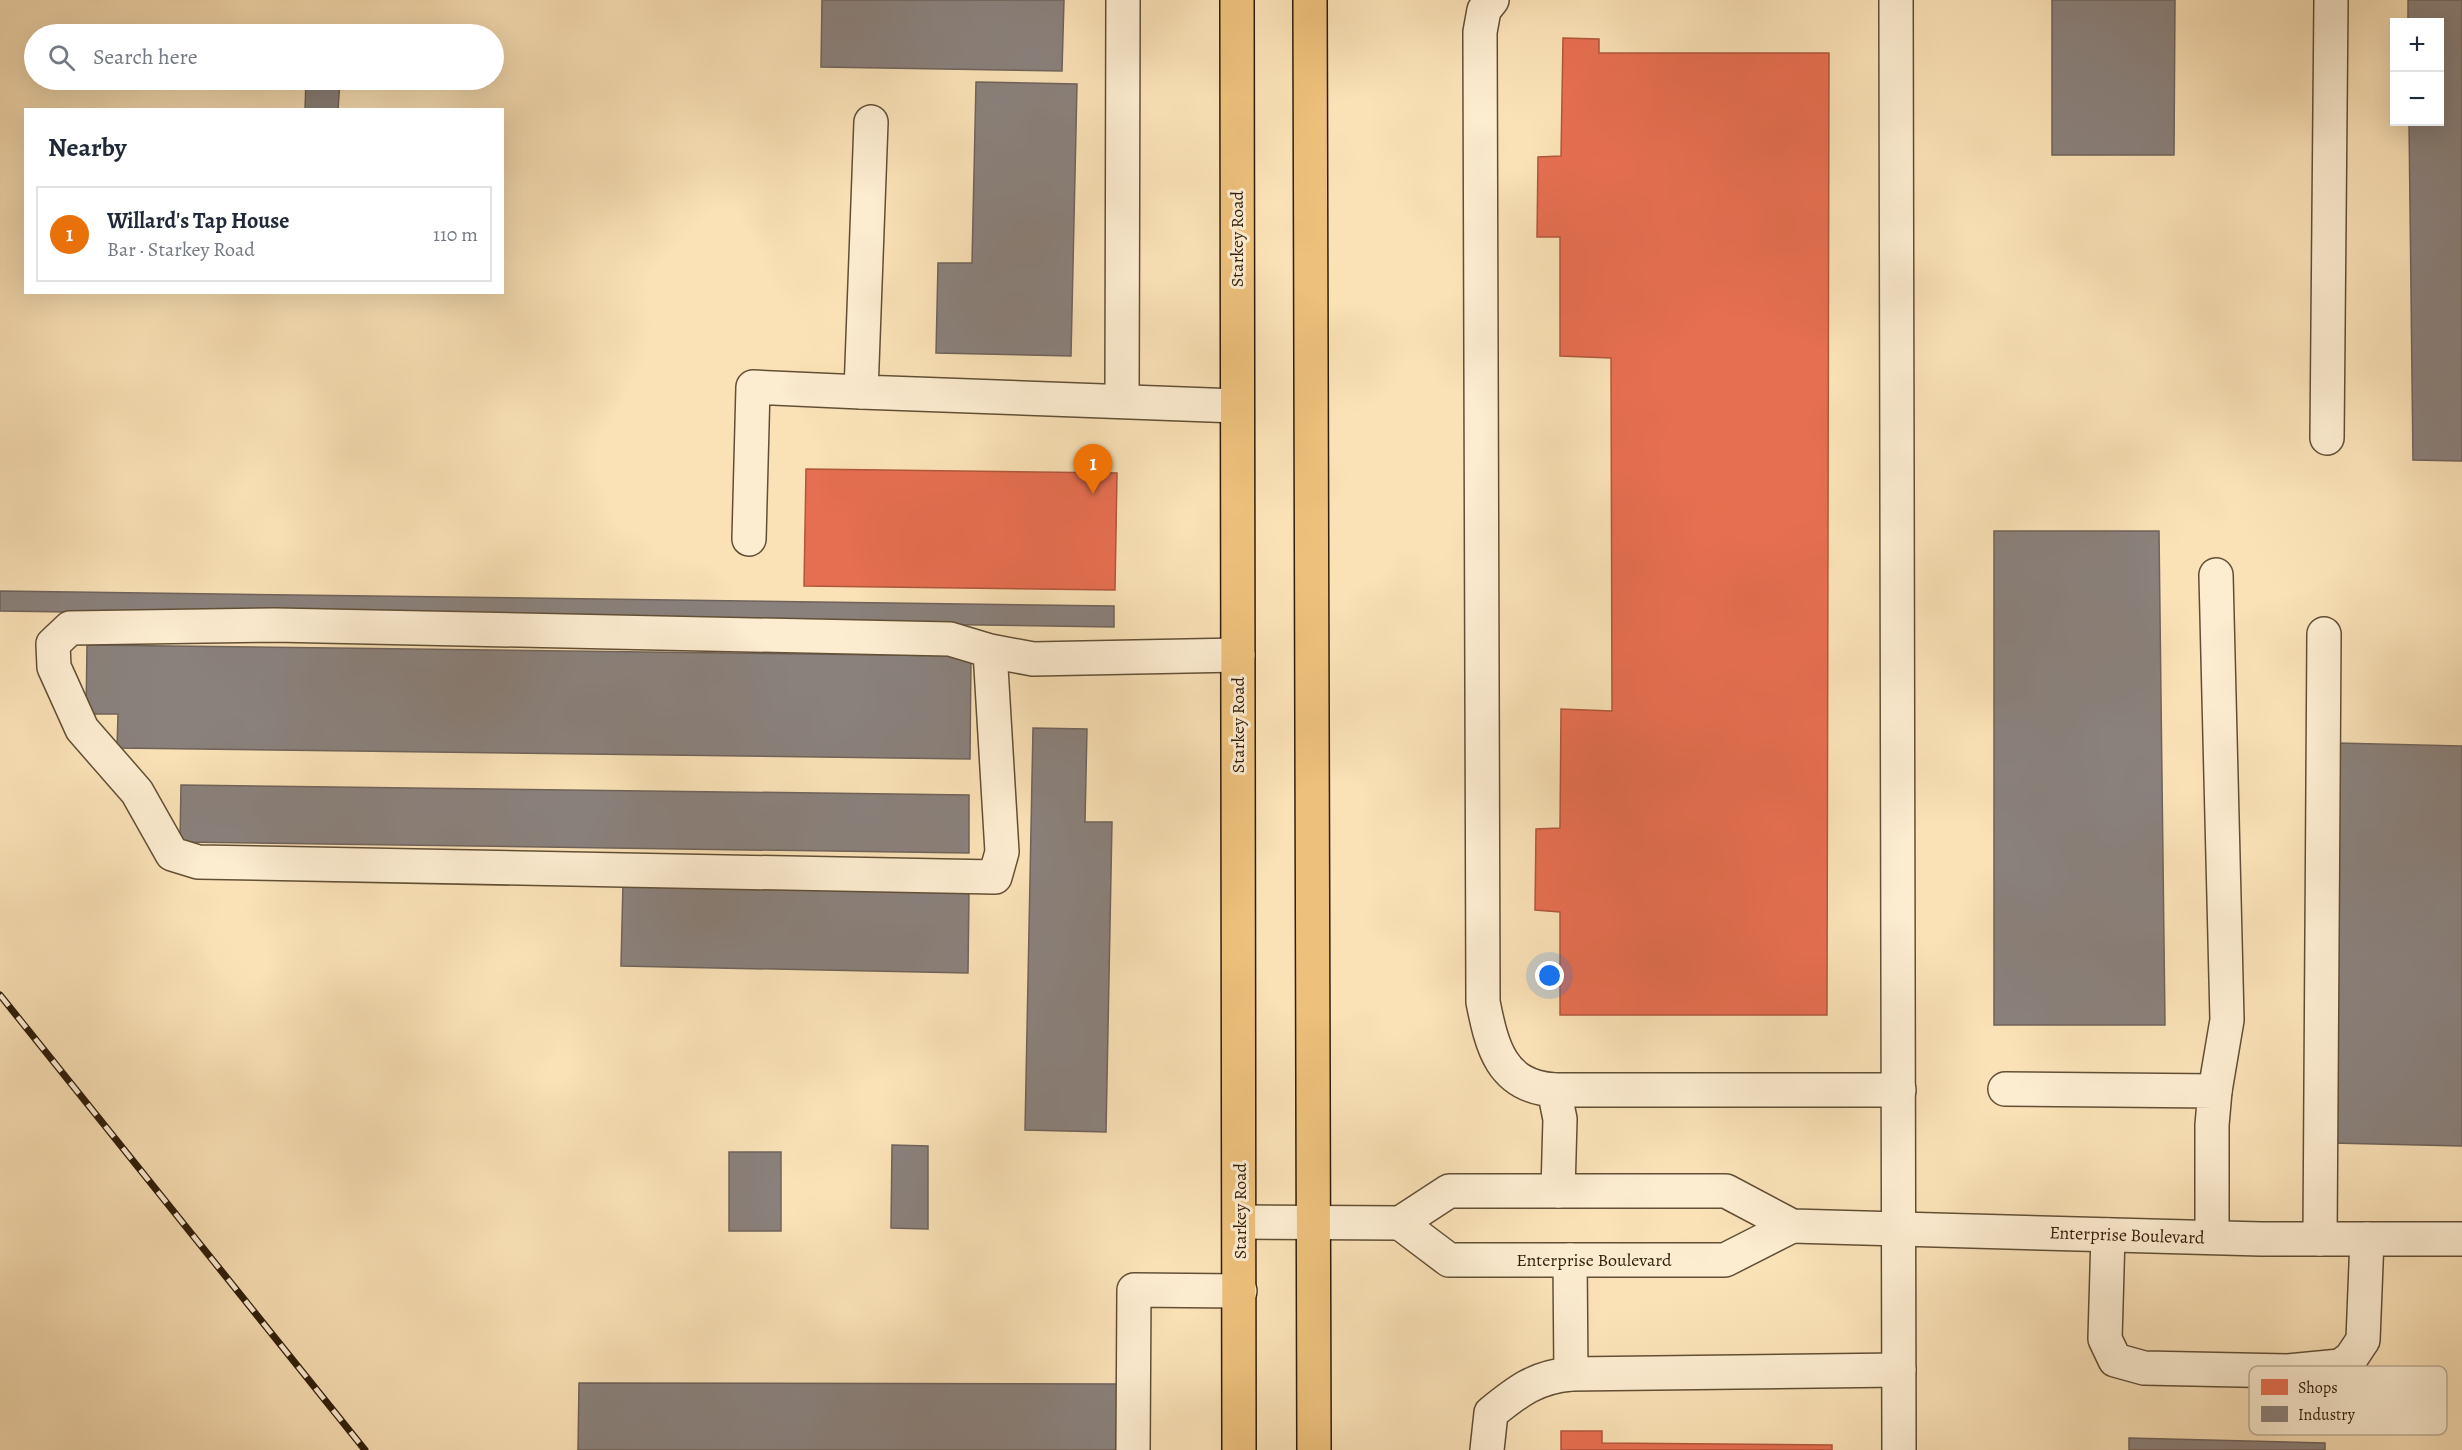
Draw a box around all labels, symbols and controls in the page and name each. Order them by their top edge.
map controls [2390,18,2444,126]
button: + [2390,18,2444,72]
search box [24,24,504,90]
icon: search [45,41,78,74]
text: Search here [93,42,198,72]
button: − [2390,72,2444,126]
text: Nearby [48,130,127,165]
street label: Starkey Road [1225,190,1249,287]
text: Willard's Tap House [107,206,289,236]
text: 1 [66,221,73,248]
text: 110 m [433,221,478,248]
text: Bar · Starkey Road [107,236,255,263]
pin: 1 [1074,444,1112,494]
street label: Starkey Road [1226,676,1250,773]
your location [1535,961,1564,990]
street label: Starkey Road [1228,1162,1252,1259]
street label: Enterprise Boulevard [2049,1220,2205,1250]
street label: Enterprise Boulevard [1516,1248,1672,1272]
legend [2249,1366,2447,1435]
text: Shops [2298,1377,2338,1399]
text: Industry [2298,1404,2356,1426]

